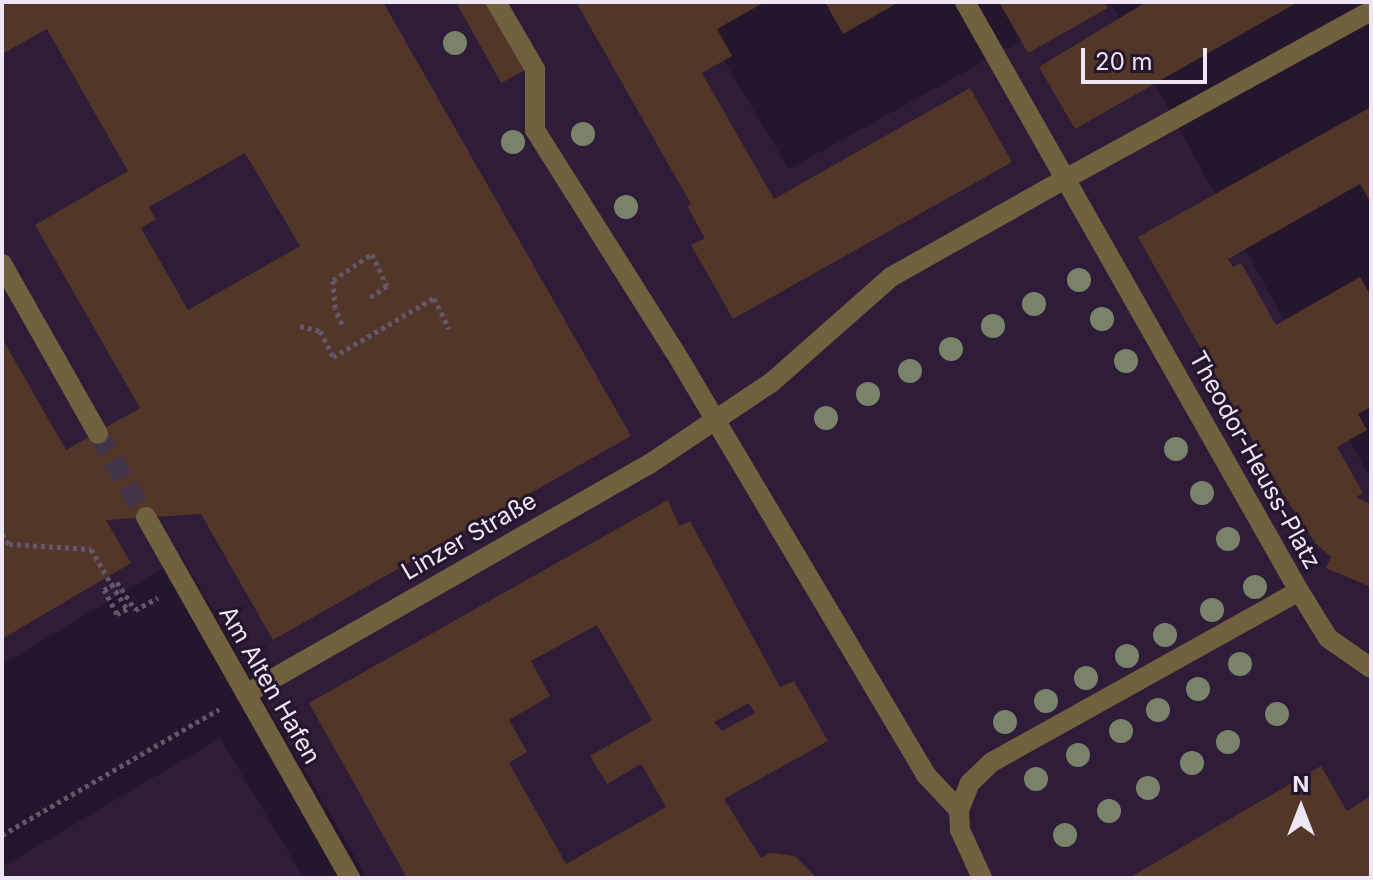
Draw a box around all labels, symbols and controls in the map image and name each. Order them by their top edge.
scale bar [1085,32,1211,82]
text: 20 m [1095,47,1153,76]
street label: Theodor-Heuss-Platz [1183,346,1327,574]
street label: Linzer Straße [397,486,541,586]
street label: Am Alten Hafen [213,601,327,769]
north arrow [1261,768,1341,848]
text: N [1293,771,1309,797]

